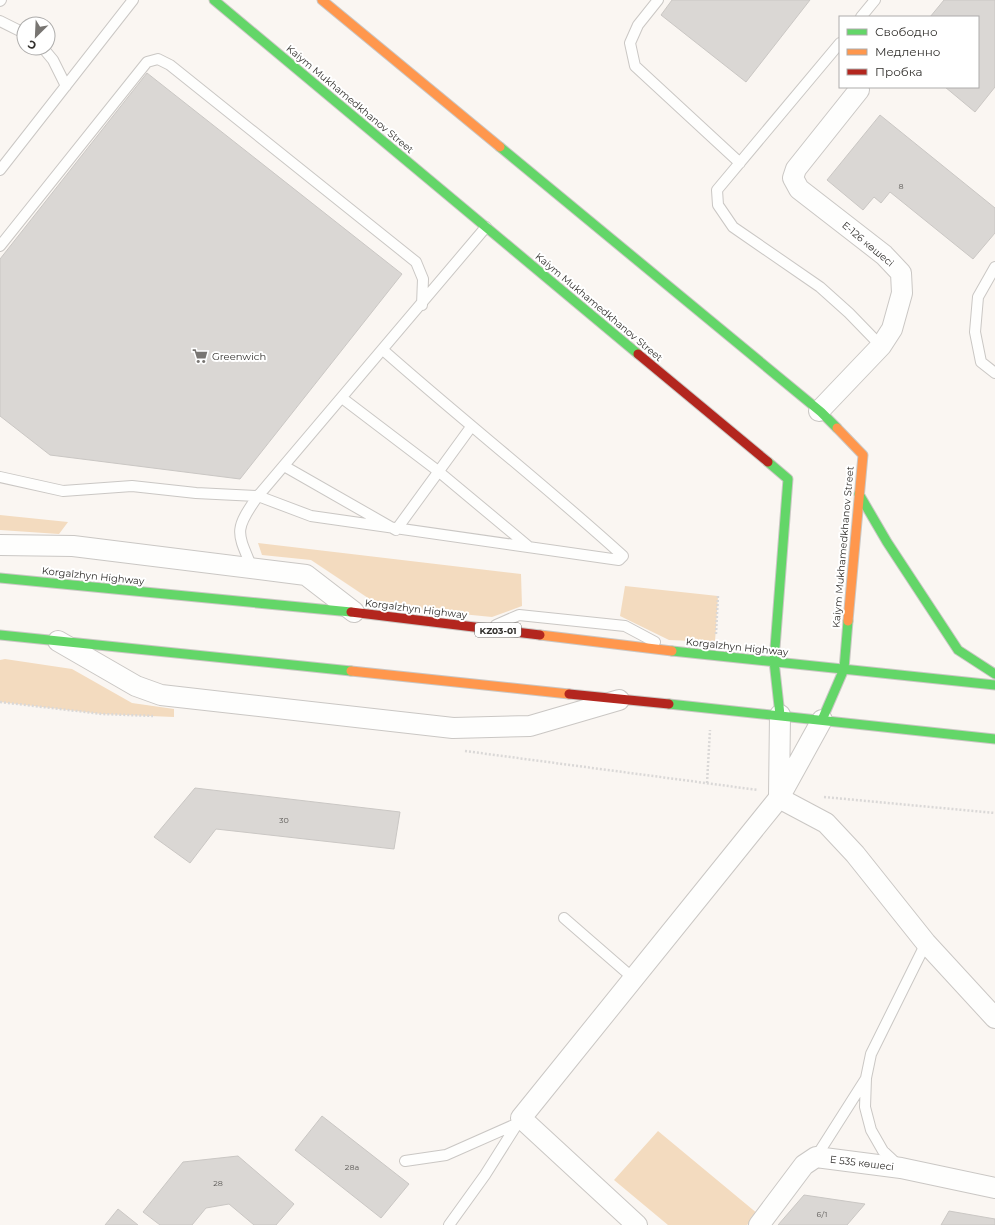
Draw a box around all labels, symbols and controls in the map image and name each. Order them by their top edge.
north arrow [16,16,56,56]
legend [839,16,979,88]
text: Свободно [875,24,938,39]
text: С [25,37,38,53]
street label: Kaiym Mukhamedkhanov Street [284,42,416,156]
text: Медленно [875,44,941,59]
text: Пробка [875,64,923,79]
house number: 8 [898,181,904,191]
street label: Е-126 көшесі [839,219,897,269]
street label: Kaiym Mukhamedkhanov Street [533,250,665,364]
supermarket icon: Greenwich [191,347,209,365]
place label: Greenwich [212,350,266,363]
street label: Kaiym Mukhamedkhanov Street [829,466,857,628]
street label: Korgalzhyn Highway [41,564,145,588]
street label: Korgalzhyn Highway [364,596,468,622]
road number: KZ03-01 [475,623,521,637]
street label: Korgalzhyn Highway [685,635,789,659]
house number: 30 [279,815,289,825]
street label: Е 535 көшесі [829,1153,895,1173]
house number: 28а [345,1162,359,1172]
house number: 28 [213,1178,223,1188]
house number: 6/1 [817,1209,827,1219]

